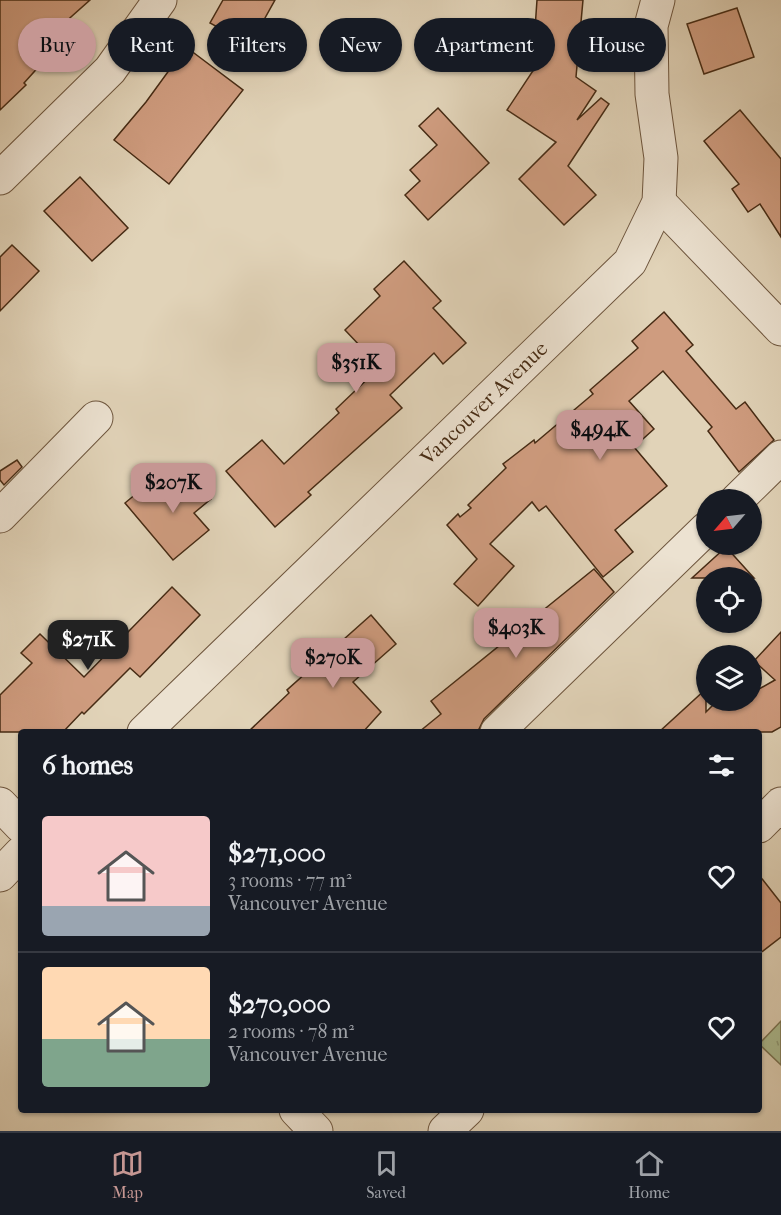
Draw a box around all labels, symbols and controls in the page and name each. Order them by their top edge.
chip: Buy [18,18,96,72]
chip: Rent [108,18,195,72]
chip: Filters [207,18,307,72]
chip: New [319,18,402,72]
chip: Apartment [414,18,555,72]
chip: House [567,18,666,72]
street label: Vancouver Avenue [415,336,553,470]
pin: $351K [314,343,398,394]
text: $351K [331,351,381,374]
pin: $494K [558,410,642,461]
text: $494K [570,418,630,441]
pin: $207K [131,463,215,514]
text: $207K [145,471,201,494]
north arrow [696,489,762,555]
map controls [696,489,762,711]
button: locate [696,567,762,633]
pin: $403K [474,608,558,659]
text: $403K [488,616,544,639]
pin: $271K [46,620,130,671]
text: $271K [62,628,114,651]
pin: $270K [291,638,375,689]
button: layers [696,645,762,711]
text: $270K [305,646,361,669]
icon: filters [705,749,738,782]
text: 6 homes [42,750,133,781]
text: $271,000 [228,838,326,869]
icon: home [90,840,162,912]
icon: heart [705,860,738,893]
text: 3 rooms · 77 m² [228,869,352,892]
text: Vancouver Avenue [228,892,387,915]
text: $270,000 [228,989,331,1020]
icon: home [90,991,162,1063]
icon: heart [705,1011,738,1044]
text: 2 rooms · 78 m² [228,1020,354,1043]
text: Vancouver Avenue [228,1043,387,1066]
tab: Map [111,1147,144,1202]
tab: Saved [366,1147,406,1202]
tab: Home [628,1147,670,1202]

